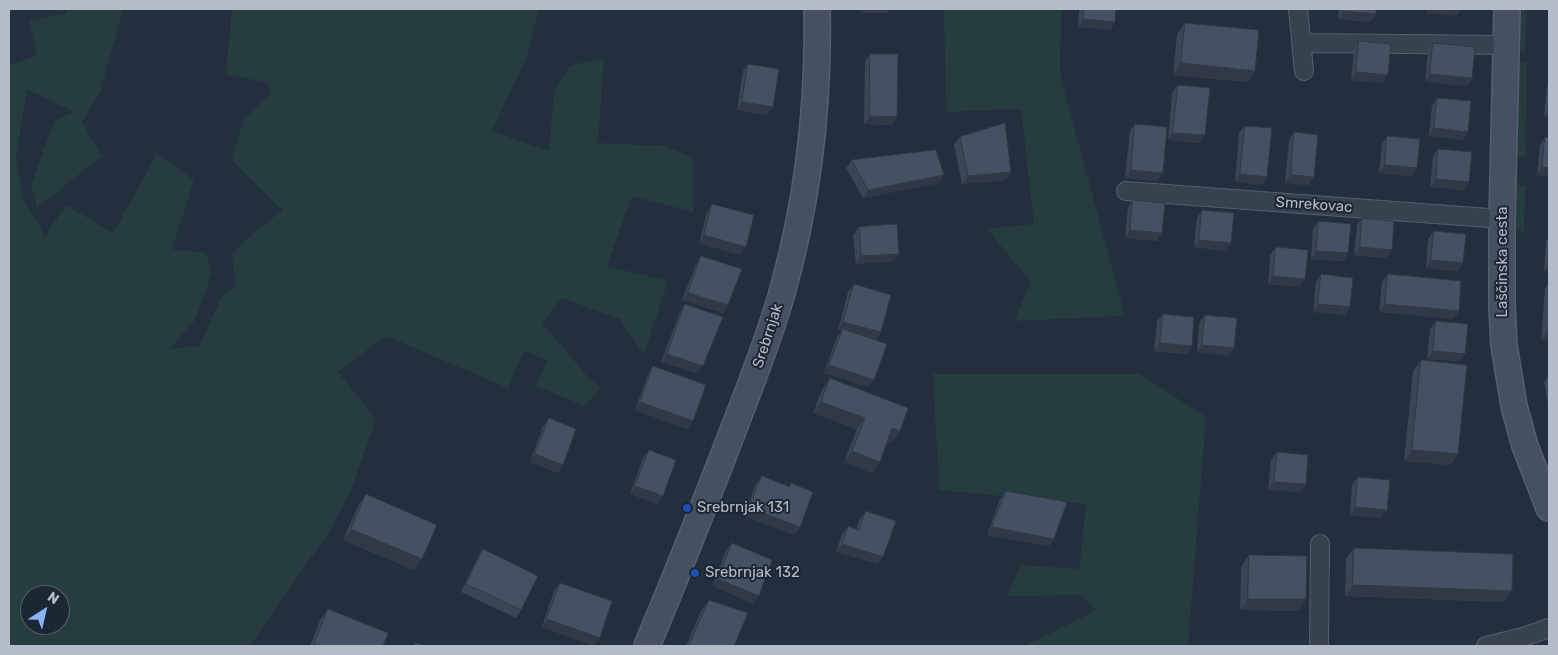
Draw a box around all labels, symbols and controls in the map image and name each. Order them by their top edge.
street label: Smrekovac [1275,193,1353,217]
street label: Laščinska cesta [1494,206,1512,318]
street label: Srebrnjak [749,301,787,371]
place label: Srebrnjak 131 [697,499,789,517]
marker: Srebrnjak 131 [681,502,693,514]
place label: Srebrnjak 132 [705,564,800,582]
marker: Srebrnjak 132 [689,567,701,579]
north arrow [20,585,70,635]
text: N [44,588,62,608]

